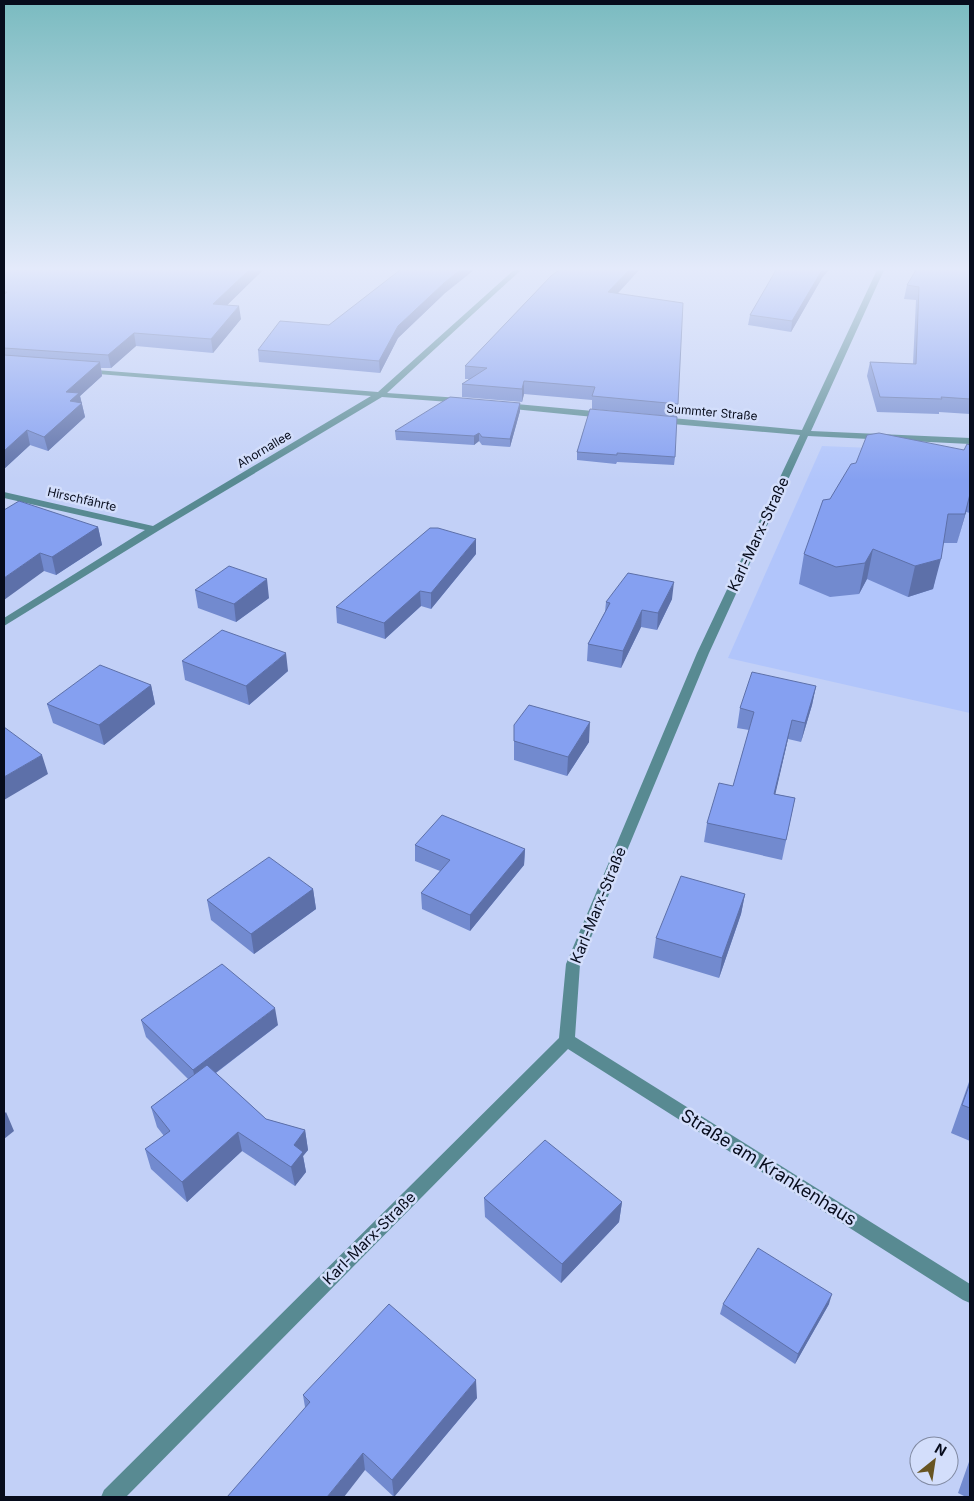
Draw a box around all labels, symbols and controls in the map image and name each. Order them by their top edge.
street label: Summter Straße [666,401,758,423]
street label: Ahornallee [234,427,294,471]
street label: Karl-Marx-Straße [723,474,793,594]
street label: Hirschfährte [46,484,118,514]
street label: Karl-Marx-Straße [566,844,630,966]
street label: Straße am Krankenhaus [677,1104,861,1230]
street label: Karl-Marx-Straße [318,1187,420,1289]
north arrow [909,1436,959,1486]
text: N [932,1439,950,1459]

